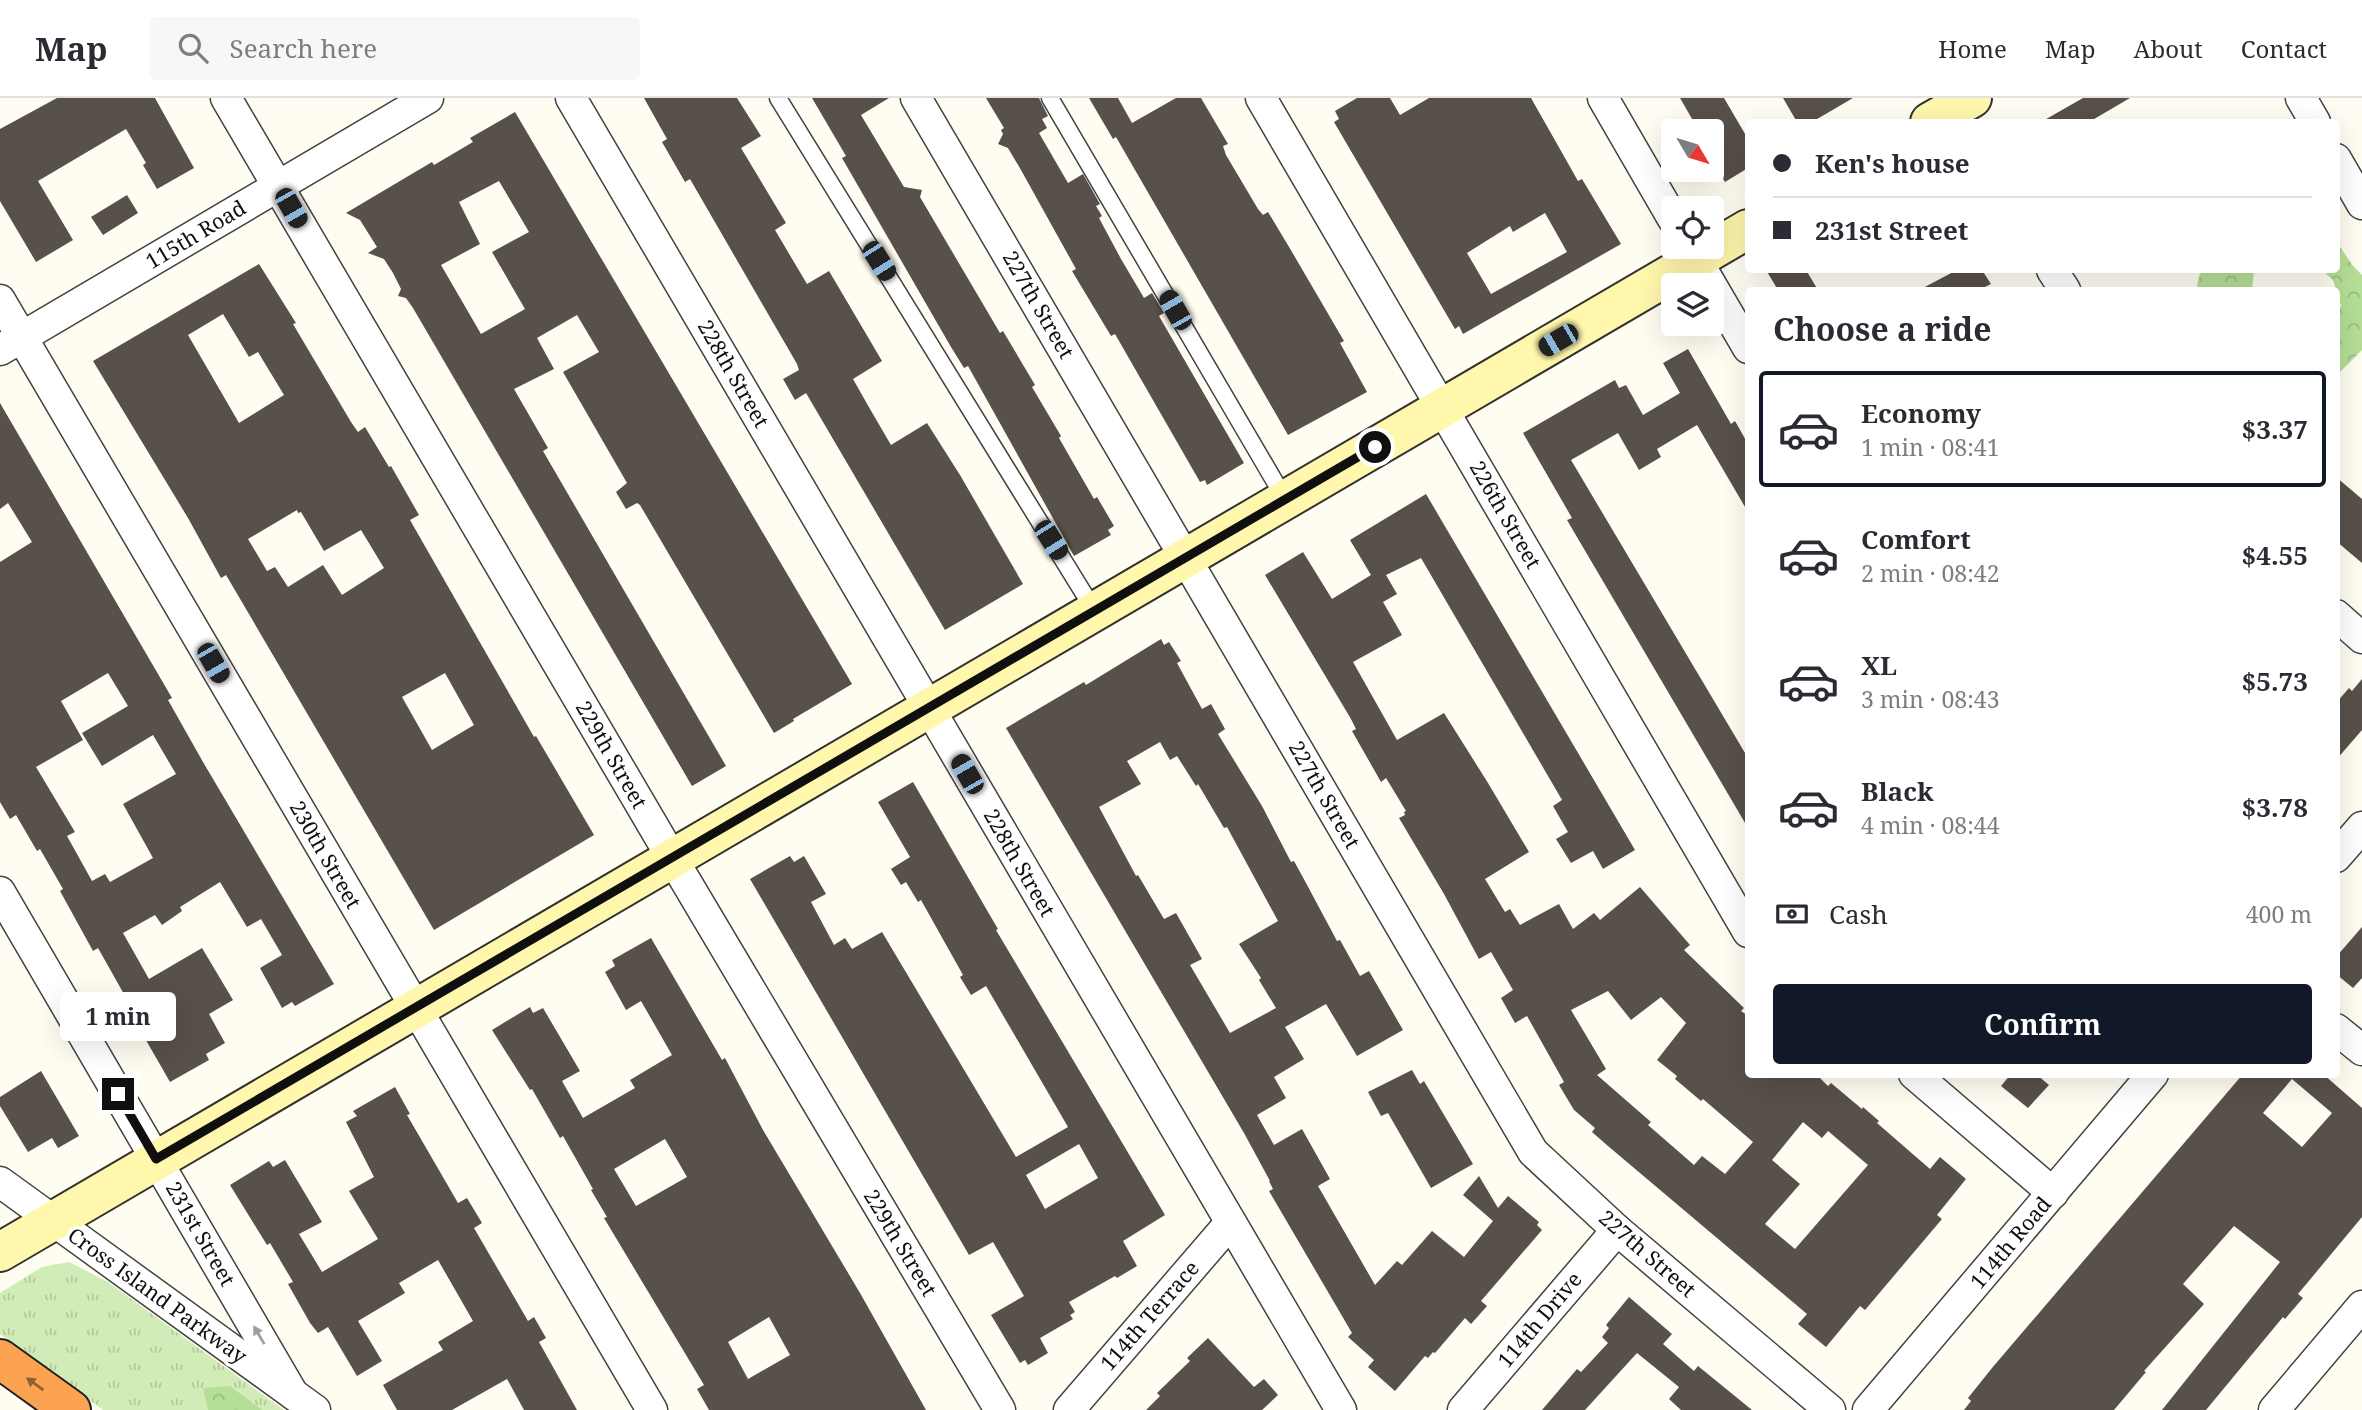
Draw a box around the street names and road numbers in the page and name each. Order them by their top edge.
street label: 115th Road [140,193,251,275]
street label: 227th Street [997,246,1081,363]
street label: 228th Street [692,315,776,432]
street label: 226th Street [1464,456,1548,573]
street label: 229th Street [570,696,654,813]
street label: 227th Street [1283,736,1367,853]
street label: 230th Street [284,796,368,913]
street label: 228th Street [978,804,1062,921]
street label: 231st Street [160,1176,242,1291]
street label: 229th Street [858,1184,944,1301]
street label: 114th Road [1964,1190,2057,1294]
street label: 227th Street [1593,1203,1702,1303]
street label: Cross Island Parkway [62,1221,253,1370]
street label: 114th Terrace [1094,1254,1205,1376]
street label: 114th Drive [1491,1266,1587,1373]

